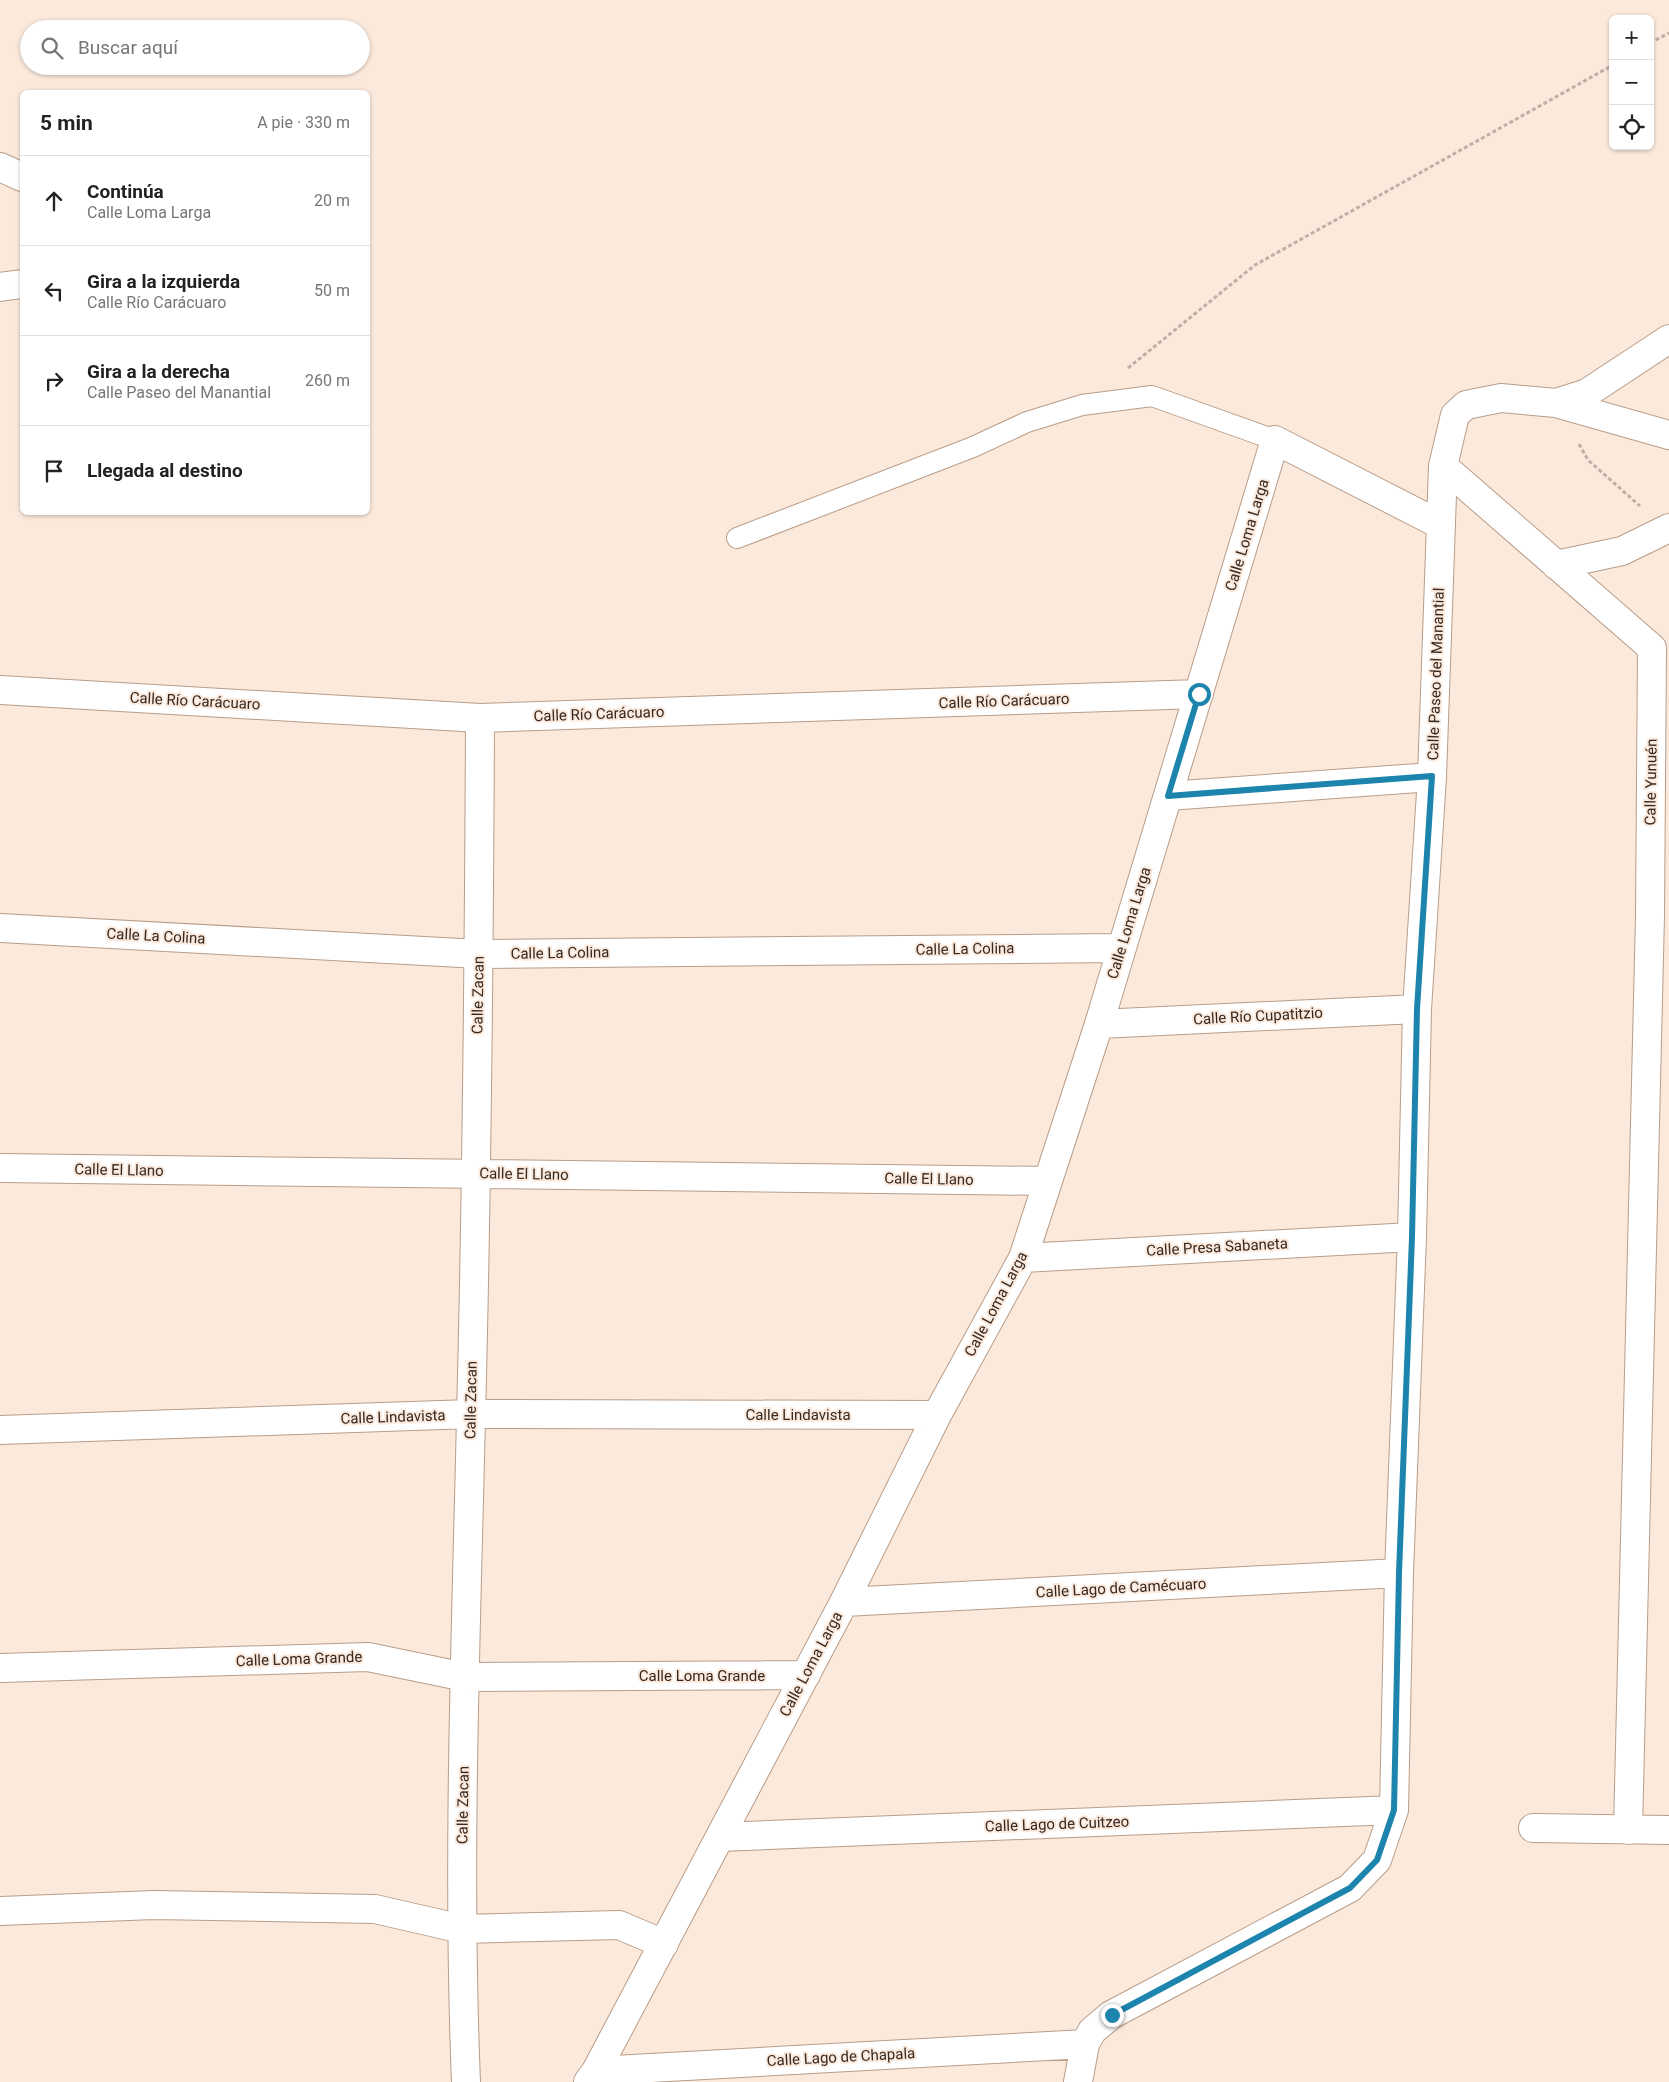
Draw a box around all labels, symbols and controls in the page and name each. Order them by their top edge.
map controls [1609,15,1654,150]
button: + [1609,15,1654,60]
search box [20,20,370,75]
icon: search [38,34,66,62]
text: Buscar aquí [78,36,178,59]
button: − [1609,60,1654,105]
button: locate [1609,105,1654,150]
text: 5 min [40,111,93,135]
text: A pie · 330 m [257,113,350,132]
text: Continúa [87,180,164,203]
icon: ahead [40,187,68,215]
text: 20 m [314,191,350,210]
text: Calle Loma Larga [87,203,211,222]
text: Gira a la izquierda [87,270,240,293]
icon: left [40,277,68,305]
text: 50 m [314,281,350,300]
text: Calle Río Carácuaro [87,293,226,312]
text: Gira a la derecha [87,360,230,383]
icon: right [40,367,68,395]
text: 260 m [305,371,350,390]
text: Calle Paseo del Manantial [87,383,271,402]
icon: arrive [40,457,68,485]
text: Llegada al destino [87,459,243,482]
street label: Calle Loma Larga [1221,477,1273,593]
street label: Calle Paseo del Manantial [1424,587,1448,761]
route start [1188,683,1211,706]
street label: Calle Río Carácuaro [129,689,261,713]
street label: Calle Río Carácuaro [938,690,1070,712]
street label: Calle Río Carácuaro [533,703,665,725]
street label: Calle Yunuén [1641,739,1661,825]
street label: Calle Loma Larga [1103,865,1155,981]
street label: Calle La Colina [106,924,206,948]
street label: Calle La Colina [915,939,1015,959]
street label: Calle La Colina [510,943,610,963]
street label: Calle Zacan [468,956,488,1034]
street label: Calle Río Cupatitzio [1193,1004,1323,1028]
street label: Calle El Llano [74,1160,164,1180]
street label: Calle El Llano [479,1164,569,1184]
street label: Calle El Llano [884,1169,974,1189]
street label: Calle Presa Sabaneta [1146,1234,1288,1260]
street label: Calle Loma Larga [961,1248,1031,1360]
street label: Calle Zacan [461,1361,481,1439]
street label: Calle Lindavista [340,1406,446,1428]
street label: Calle Lindavista [745,1406,851,1424]
street label: Calle Lago de Camécuaro [1035,1575,1207,1601]
street label: Calle Loma Larga [776,1608,846,1720]
street label: Calle Loma Grande [236,1648,363,1670]
street label: Calle Loma Grande [639,1667,765,1685]
street label: Calle Zacan [453,1766,473,1844]
street label: Calle Lago de Cuitzeo [985,1812,1129,1836]
route end [1101,2004,1124,2027]
street label: Calle Lago de Chapala [766,2044,916,2070]

